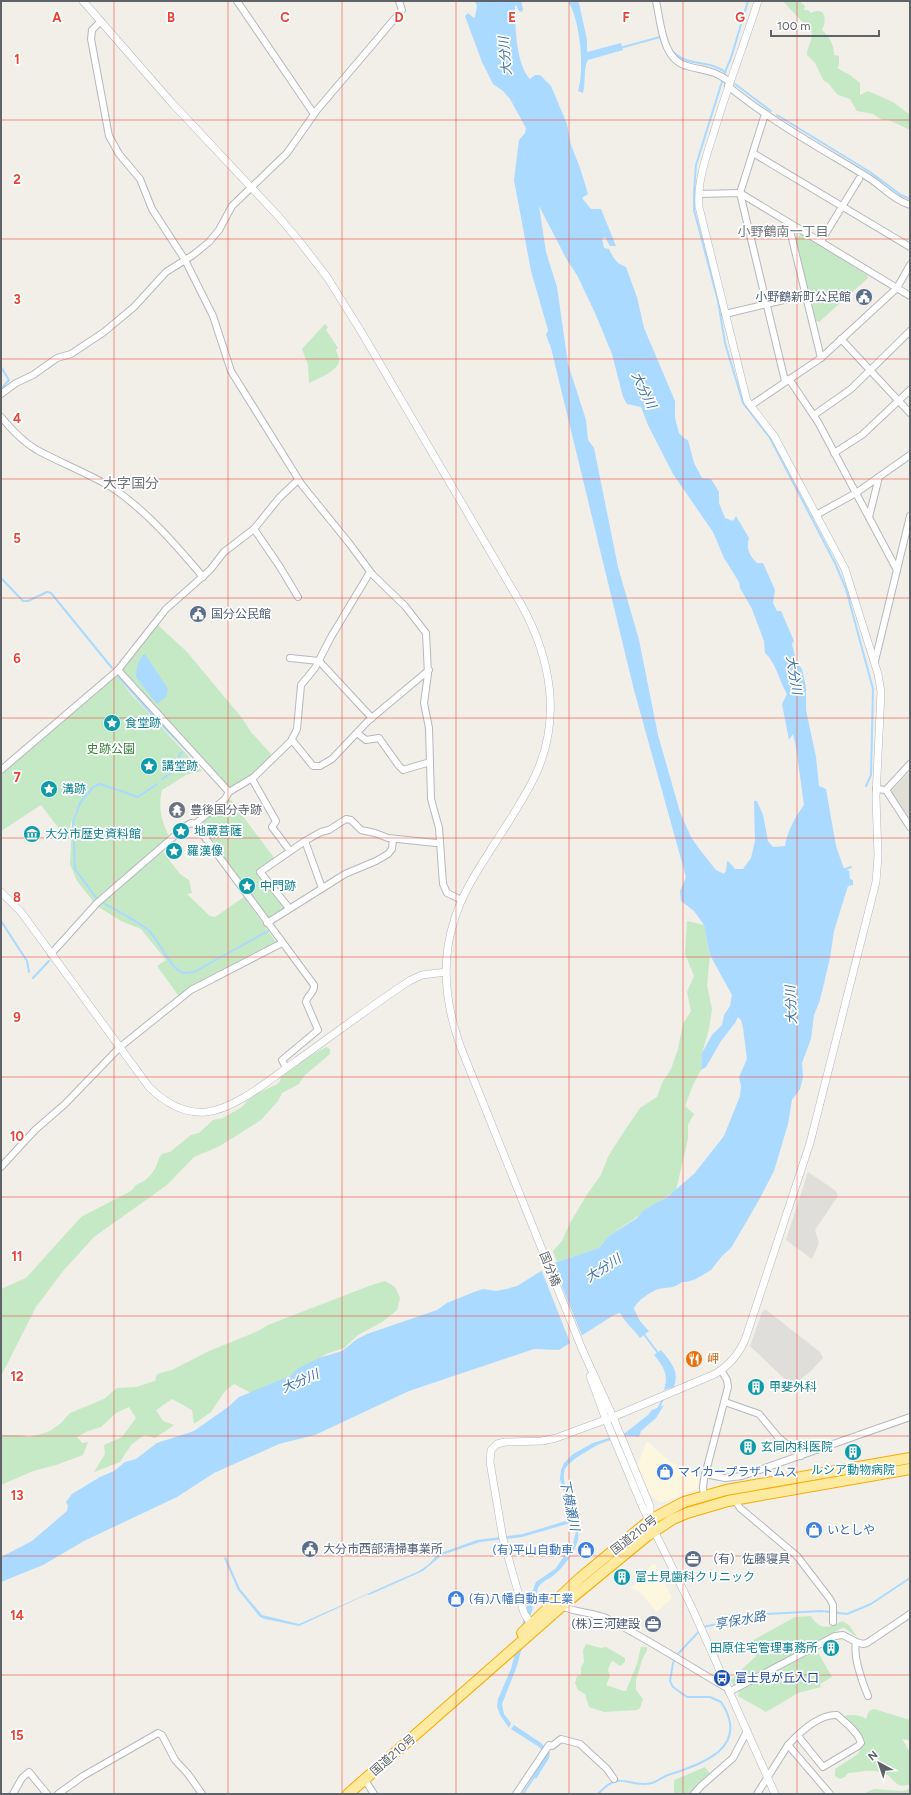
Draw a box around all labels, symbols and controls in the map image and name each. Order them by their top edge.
text: A [52,10,62,25]
text: B [167,10,175,25]
text: C [280,10,290,25]
text: D [394,10,404,25]
text: E [508,10,516,25]
text: F [622,10,630,25]
text: G [735,10,745,25]
scale bar [771,12,879,38]
text: 100 m [777,19,811,33]
water label: 大分川 [496,34,514,76]
text: 1 [14,52,20,67]
text: 2 [13,172,21,187]
district label: 小野鶴南一丁目 [737,224,829,239]
public building icon: 小野鶴新町公民館 [854,287,874,307]
place label: 小野鶴新町公民館 [755,290,851,304]
text: 3 [13,292,21,307]
water label: 大分川 [629,369,660,413]
text: 4 [13,411,21,426]
district label: 大字国分 [103,475,159,492]
text: 5 [13,531,21,546]
public building icon: 国分公民館 [188,604,208,624]
place label: 国分公民館 [211,607,271,621]
text: 6 [13,651,21,666]
water label: 大分川 [783,654,805,697]
place icon: 食堂跡 [102,713,122,733]
place label: 食堂跡 [125,716,161,730]
park label: 史跡公園 [87,742,135,756]
place icon: 講堂跡 [139,756,159,776]
place label: 講堂跡 [162,759,198,773]
text: 7 [13,770,21,785]
place icon: 溝跡 [39,779,59,799]
place label: 溝跡 [62,782,86,796]
temple icon: 豊後国分寺跡 [167,800,187,820]
place label: 豊後国分寺跡 [190,803,262,817]
place icon: 地蔵菩薩 [171,821,191,841]
museum icon: 大分市歴史資料館 [22,824,42,844]
place label: 地蔵菩薩 [194,824,242,838]
place label: 大分市歴史資料館 [45,827,141,841]
place icon: 羅漢像 [164,841,184,861]
place label: 羅漢像 [187,844,223,858]
place icon: 中門跡 [237,876,257,896]
place label: 中門跡 [260,879,296,893]
text: 8 [13,890,21,905]
water label: 大分川 [782,983,800,1025]
text: 9 [13,1010,21,1025]
text: 10 [10,1129,24,1144]
text: 11 [12,1249,22,1264]
street label: 国分橋 [537,1250,563,1288]
water label: 大分川 [583,1250,625,1285]
restaurant icon: 岬 [684,1349,704,1369]
place label: 岬 [707,1352,719,1366]
water label: 大分川 [279,1366,323,1396]
text: 12 [10,1369,24,1384]
building icon: 甲斐外科 [746,1377,766,1397]
place label: 甲斐外科 [769,1380,817,1394]
building icon: 玄同内科医院 [738,1437,758,1457]
place label: 玄同内科医院 [761,1440,833,1454]
building icon: ルシア動物病院 [843,1442,863,1462]
shop icon: マイカープラザトムス [655,1462,675,1482]
place label: ルシア動物病院 [811,1463,895,1477]
place label: マイカープラザトムス [678,1465,797,1479]
water label: 下横瀬川 [557,1478,583,1534]
text: 13 [11,1488,23,1503]
street label: 国道210号 [608,1512,660,1558]
shop icon: いとしや [804,1520,824,1540]
place label: いとしや [827,1523,875,1537]
public building icon: 大分市西部清掃事業所 [300,1539,320,1559]
shop icon: (有)平山自動車 [576,1540,596,1560]
place label: 大分市西部清掃事業所 [323,1542,443,1556]
place label: (有)平山自動車 [493,1543,573,1557]
office icon: （有）佐藤寝具 [683,1549,703,1569]
place label: （有）佐藤寝具 [706,1552,790,1566]
building icon: 富士見歯科クリニック [612,1567,632,1587]
place label: 富士見歯科クリニック [635,1570,755,1584]
shop icon: (有)八幡自動車工業 [446,1589,466,1609]
place label: (有)八幡自動車工業 [469,1592,573,1606]
text: 14 [10,1608,24,1623]
water label: 享保水路 [713,1608,768,1632]
office icon: (株)三河建設 [643,1614,663,1634]
place label: (株)三河建設 [572,1617,640,1631]
building icon: 田原住宅管理事務所 [821,1638,841,1658]
place label: 田原住宅管理事務所 [710,1641,818,1655]
bus stop icon: 富士見が丘入口 [712,1668,732,1688]
place label: 富士見が丘入口 [735,1671,819,1685]
text: 15 [10,1728,24,1743]
street label: 国道210号 [368,1732,418,1778]
north arrow [859,1743,899,1783]
text: N [865,1748,880,1763]

